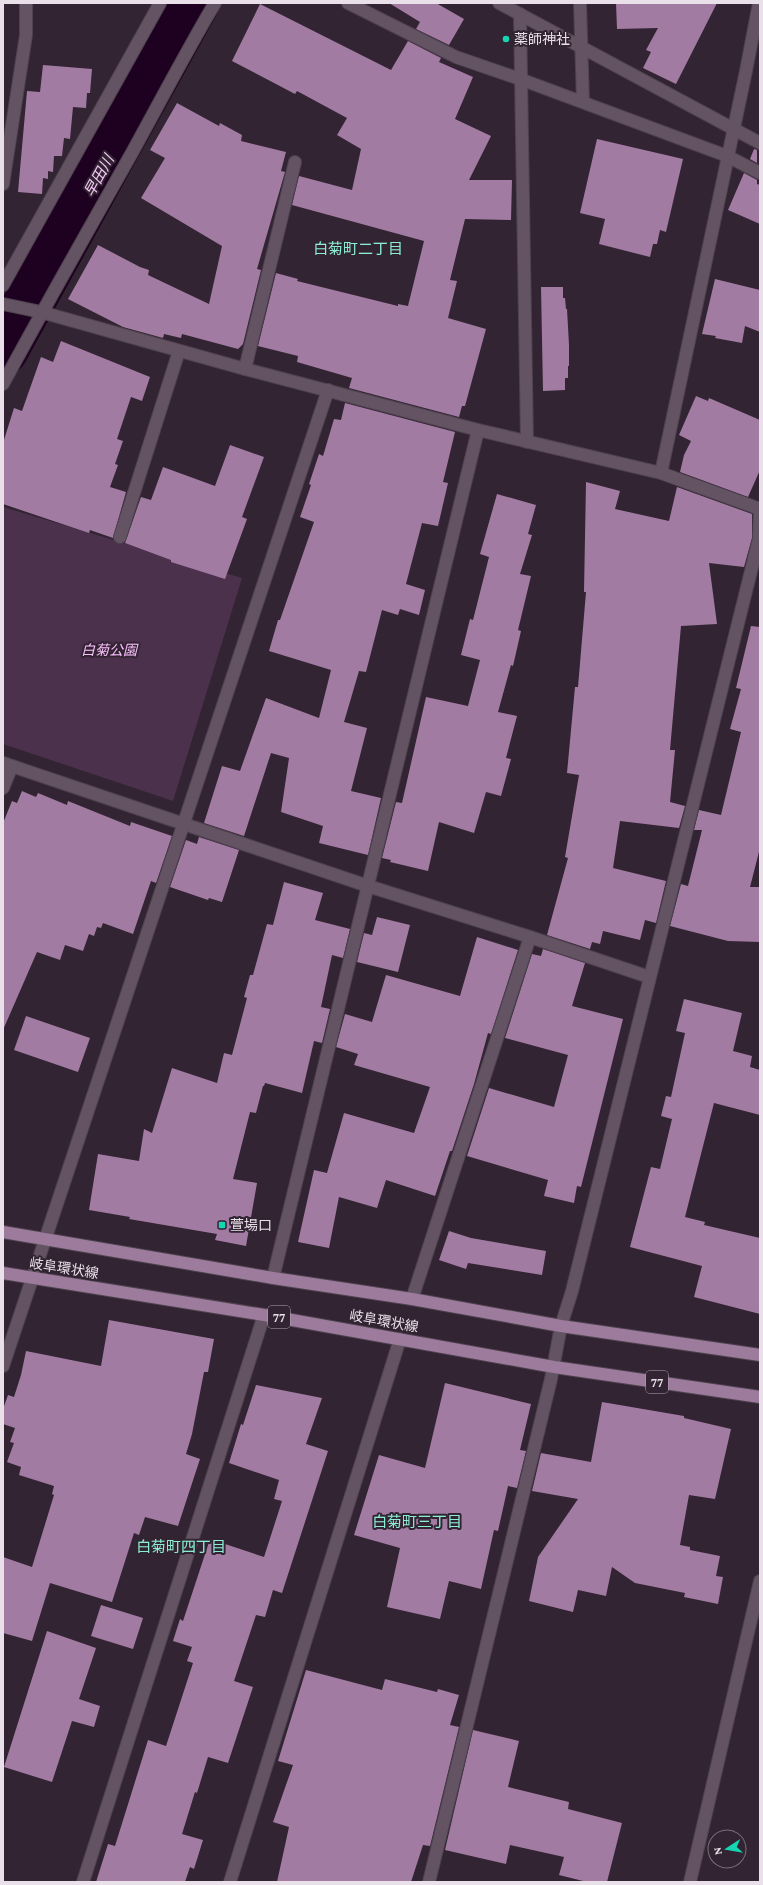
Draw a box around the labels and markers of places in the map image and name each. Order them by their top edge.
place label: 薬師神社 [514,31,570,47]
marker: 薬師神社 [501,34,511,44]
place label: 萱場口 [230,1217,272,1233]
marker: 萱場口 [217,1220,227,1230]

